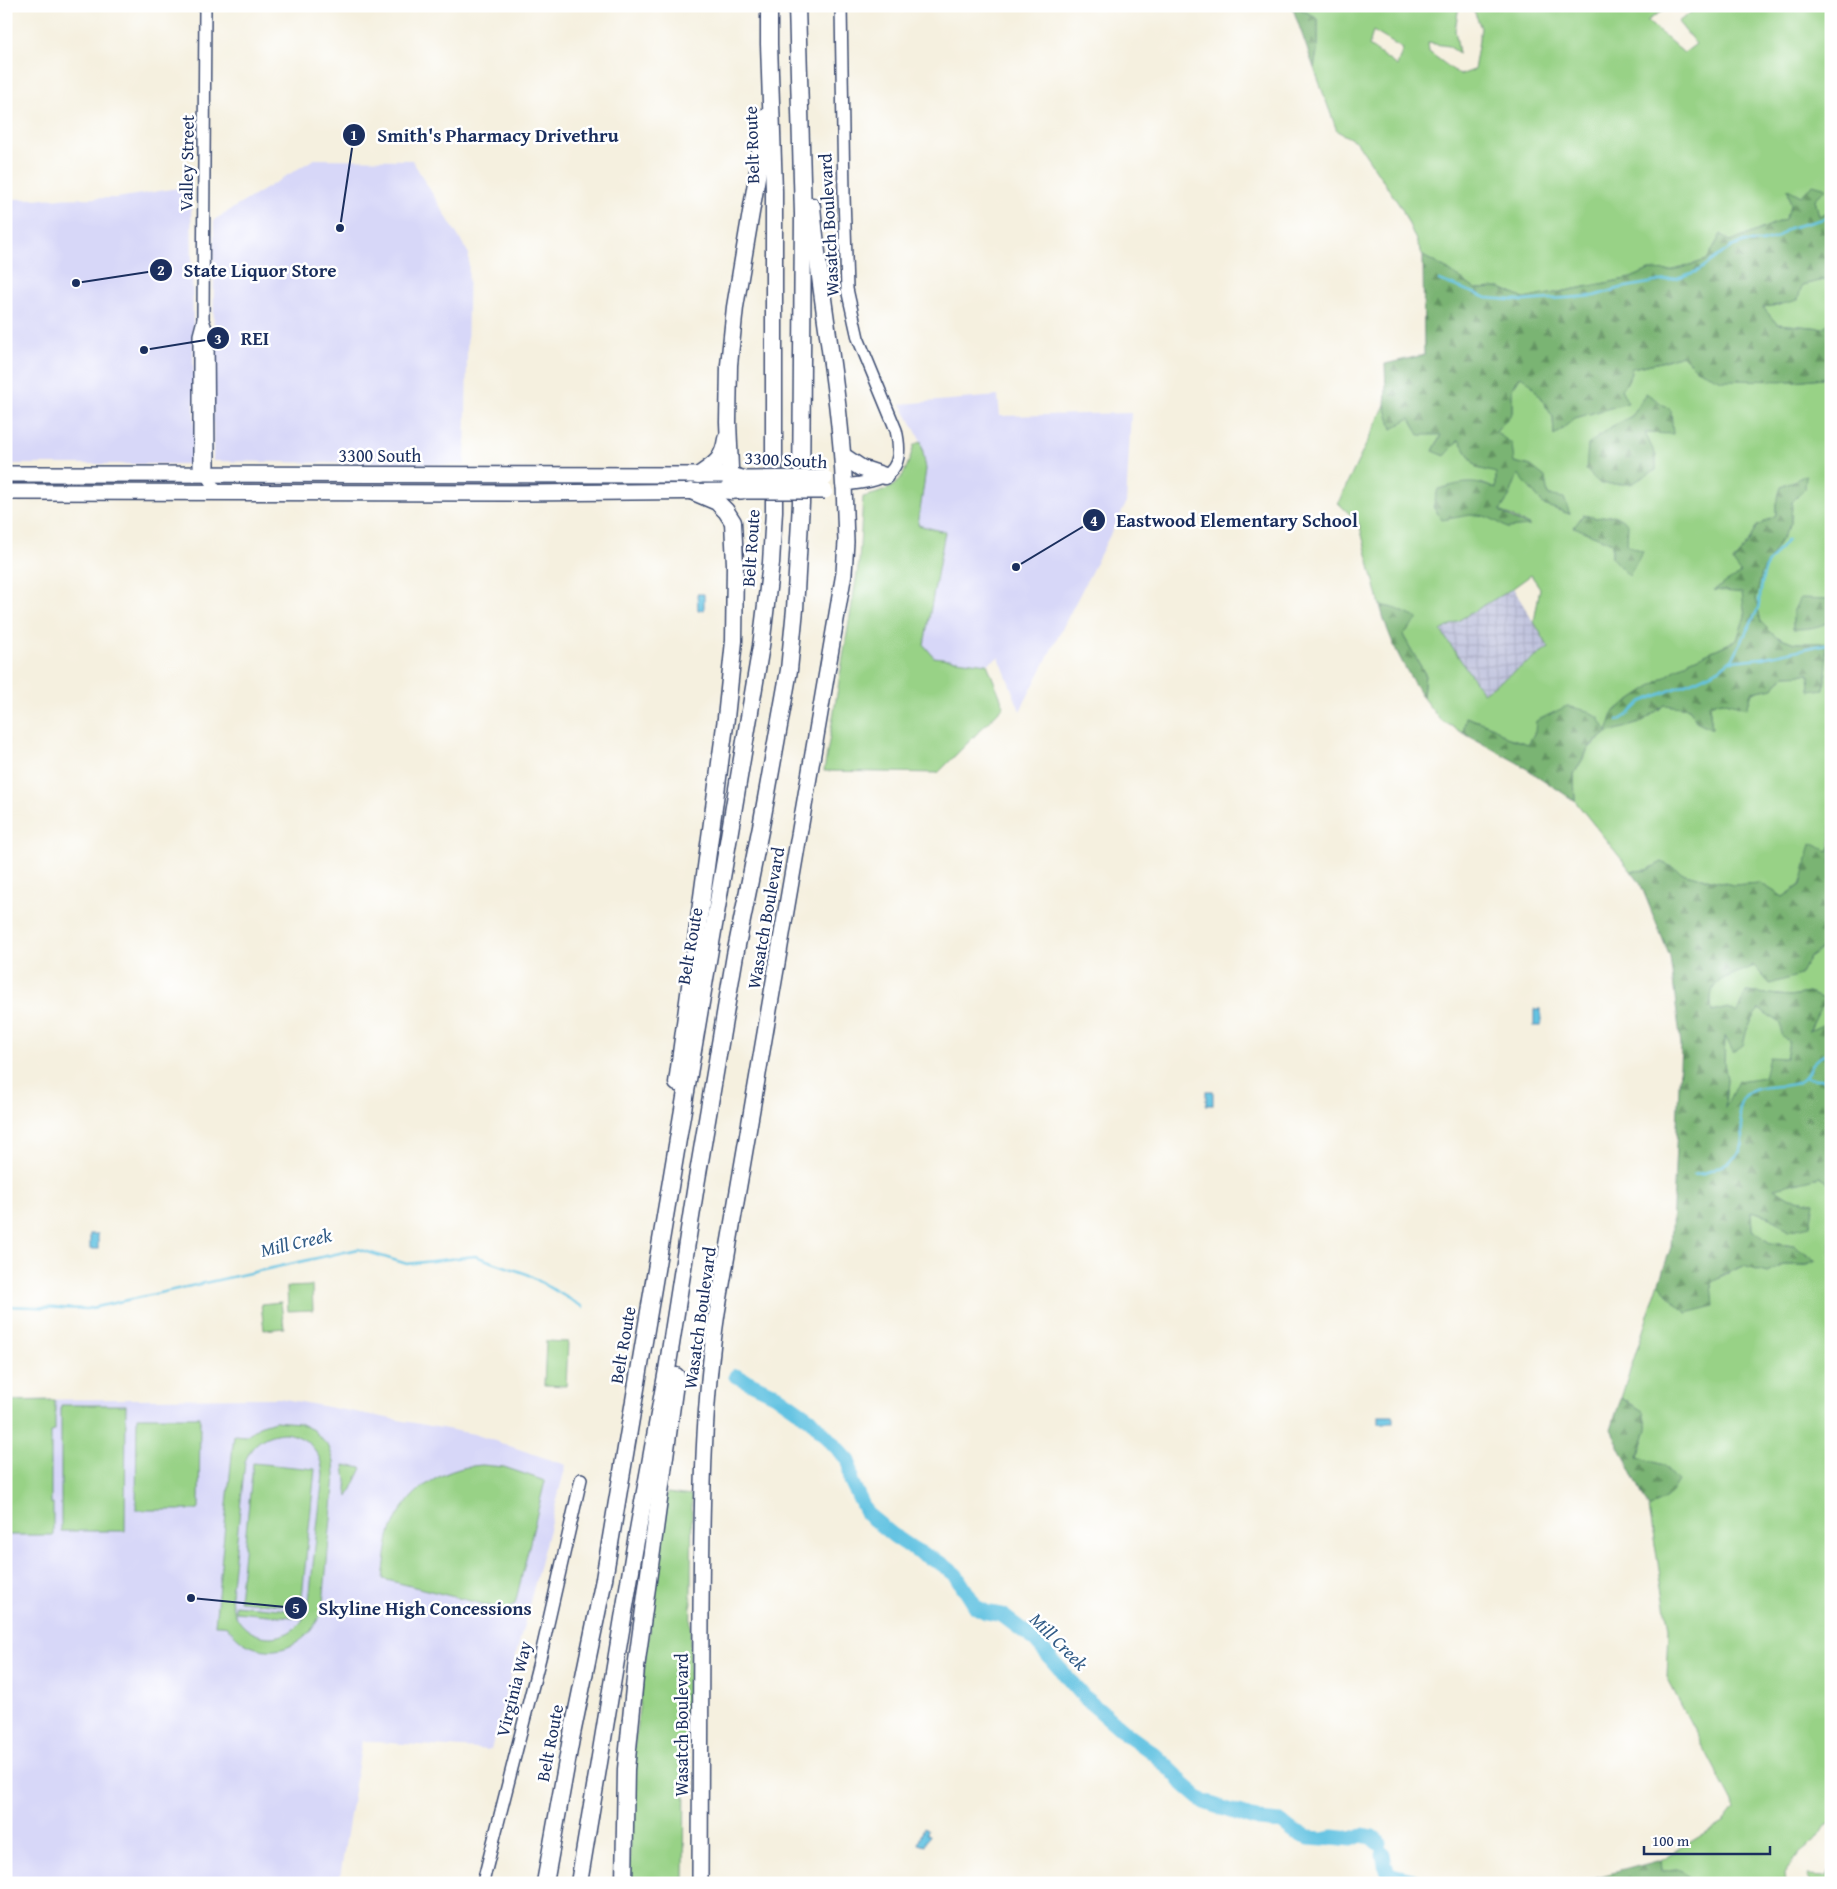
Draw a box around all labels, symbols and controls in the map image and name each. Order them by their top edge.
street label: Belt Route [737,106,766,185]
street label: Valley Street [172,114,201,211]
callout: Smith's Pharmacy Drivethru [342,118,628,152]
text: Smith's Pharmacy Drivethru [377,121,619,149]
text: 1 [350,124,358,145]
street label: Wasatch Boulevard [811,152,846,297]
callout: State Liquor Store [149,253,347,287]
text: State Liquor Store [184,256,336,284]
text: 2 [157,259,165,280]
callout: REI [206,321,279,355]
text: REI [241,324,269,352]
text: 3 [214,328,222,349]
street label: 3300 South [339,442,421,469]
street label: 3300 South [744,444,828,475]
callout: Eastwood Elementary School [1081,503,1368,537]
text: Eastwood Elementary School [1116,506,1358,534]
street label: Belt Route [734,508,767,588]
text: 4 [1090,510,1098,531]
street label: Wasatch Boulevard [740,845,791,991]
street label: Belt Route [669,905,710,987]
water label: Mill Creek [258,1220,335,1264]
street label: Wasatch Boulevard [676,1245,723,1391]
street label: Belt Route [602,1304,643,1386]
callout: Skyline High Concessions [283,1591,542,1625]
text: Skyline High Concessions [318,1594,532,1622]
text: 5 [292,1597,300,1618]
water label: Mill Creek [1024,1606,1095,1677]
street label: Virginia Way [489,1638,538,1740]
street label: Wasatch Boulevard [668,1653,695,1797]
street label: Belt Route [529,1702,570,1784]
scale bar [1644,1824,1771,1856]
text: 100 m [1652,1830,1690,1851]

